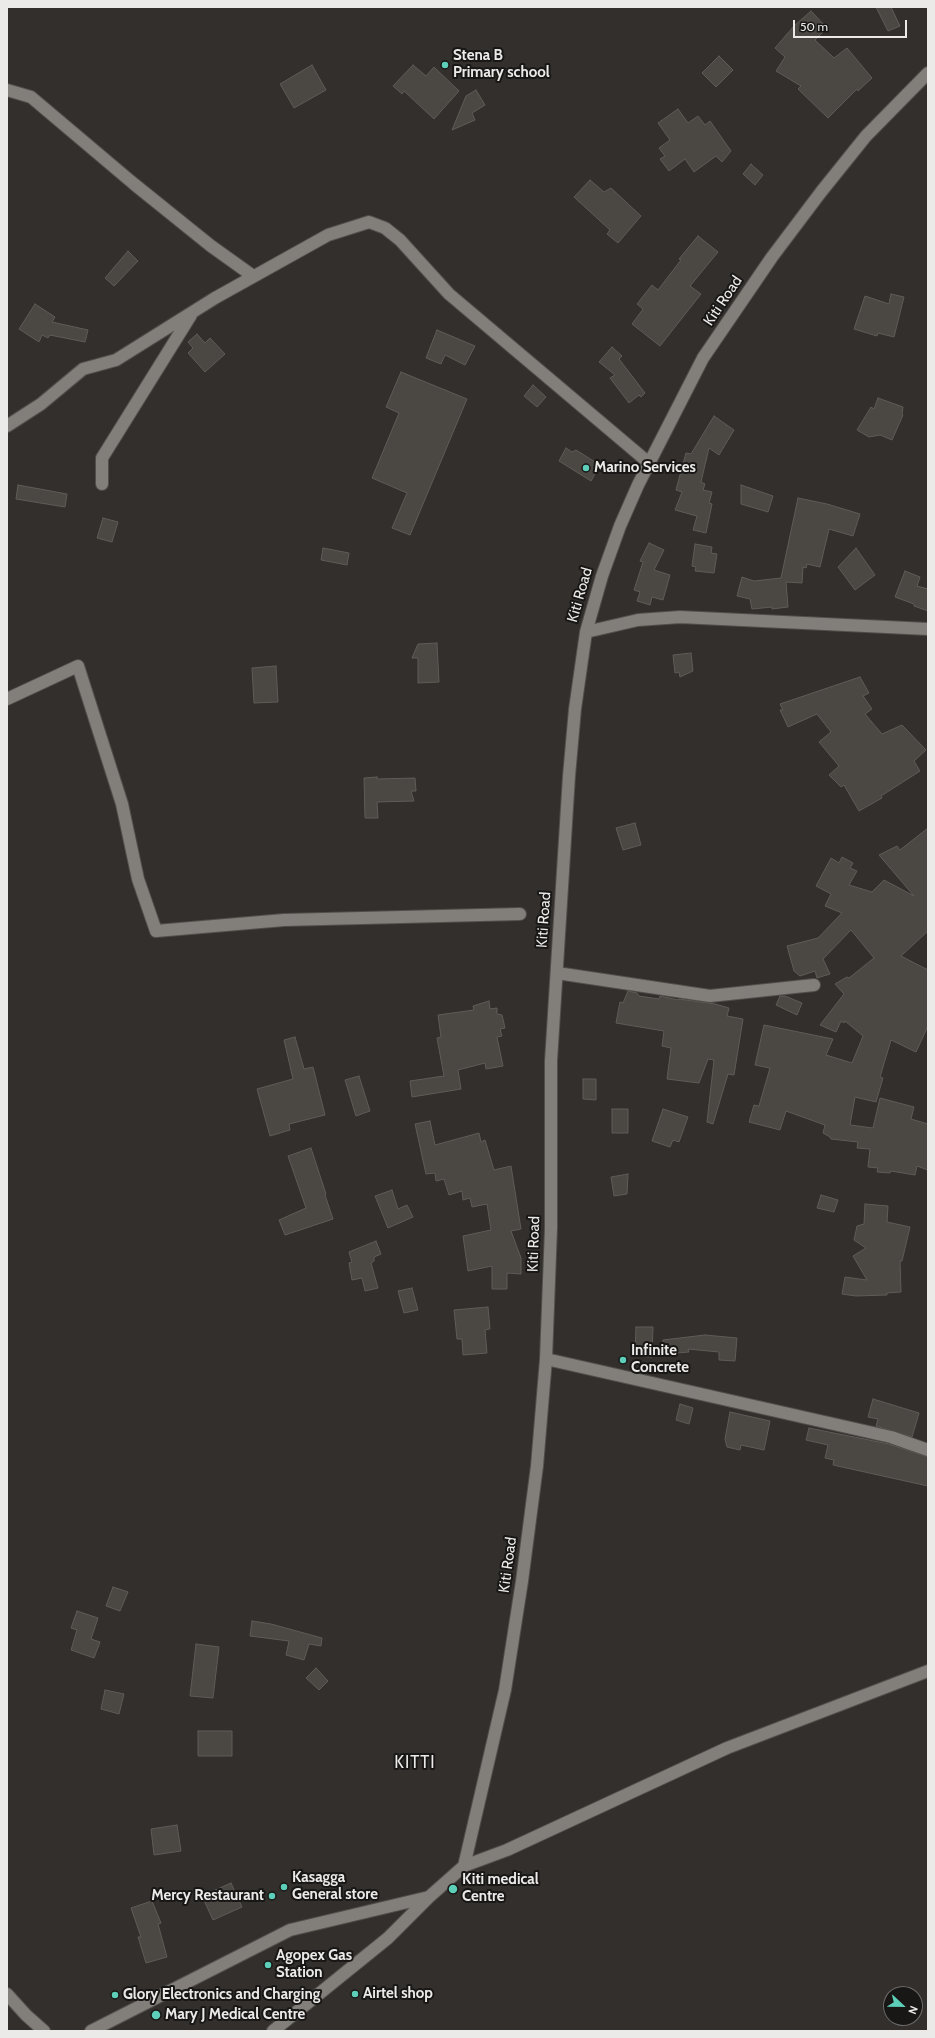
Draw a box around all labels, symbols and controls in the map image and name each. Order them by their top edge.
scale bar [795,12,909,38]
text: 50 m [800,19,828,34]
place label: Stena B Primary school [453,47,550,82]
marker: Stena B Primary school [440,60,450,70]
street label: Kiti Road [700,273,746,329]
place label: Marino Services [594,459,696,477]
marker: Marino Services [581,463,591,473]
street label: Kiti Road [564,566,596,624]
street label: Kiti Road [533,891,555,949]
street label: Kiti Road [524,1216,544,1272]
place label: Infinite Concrete [631,1342,689,1377]
marker: Infinite Concrete [618,1355,628,1365]
street label: Kiti Road [495,1536,521,1594]
district label: KITTI [394,1753,436,1773]
place label: Kasagga General store [292,1869,378,1904]
place label: Kiti medical Centre [462,1871,539,1906]
marker: Kasagga General store [279,1882,289,1892]
marker: Kiti medical Centre [447,1883,459,1895]
place label: Mercy Restaurant [151,1887,264,1905]
marker: Mercy Restaurant [267,1891,277,1901]
place label: Agopex Gas Station [276,1947,352,1982]
marker: Agopex Gas Station [263,1960,273,1970]
place label: Airtel shop [363,1985,433,2003]
place label: Glory Electronics and Charging [123,1986,320,2004]
north arrow [883,1986,923,2026]
marker: Airtel shop [350,1989,360,1999]
marker: Glory Electronics and Charging [110,1990,120,2000]
text: N [905,2004,921,2016]
place label: Mary J Medical Centre [165,2006,305,2024]
marker: Mary J Medical Centre [150,2009,162,2021]

